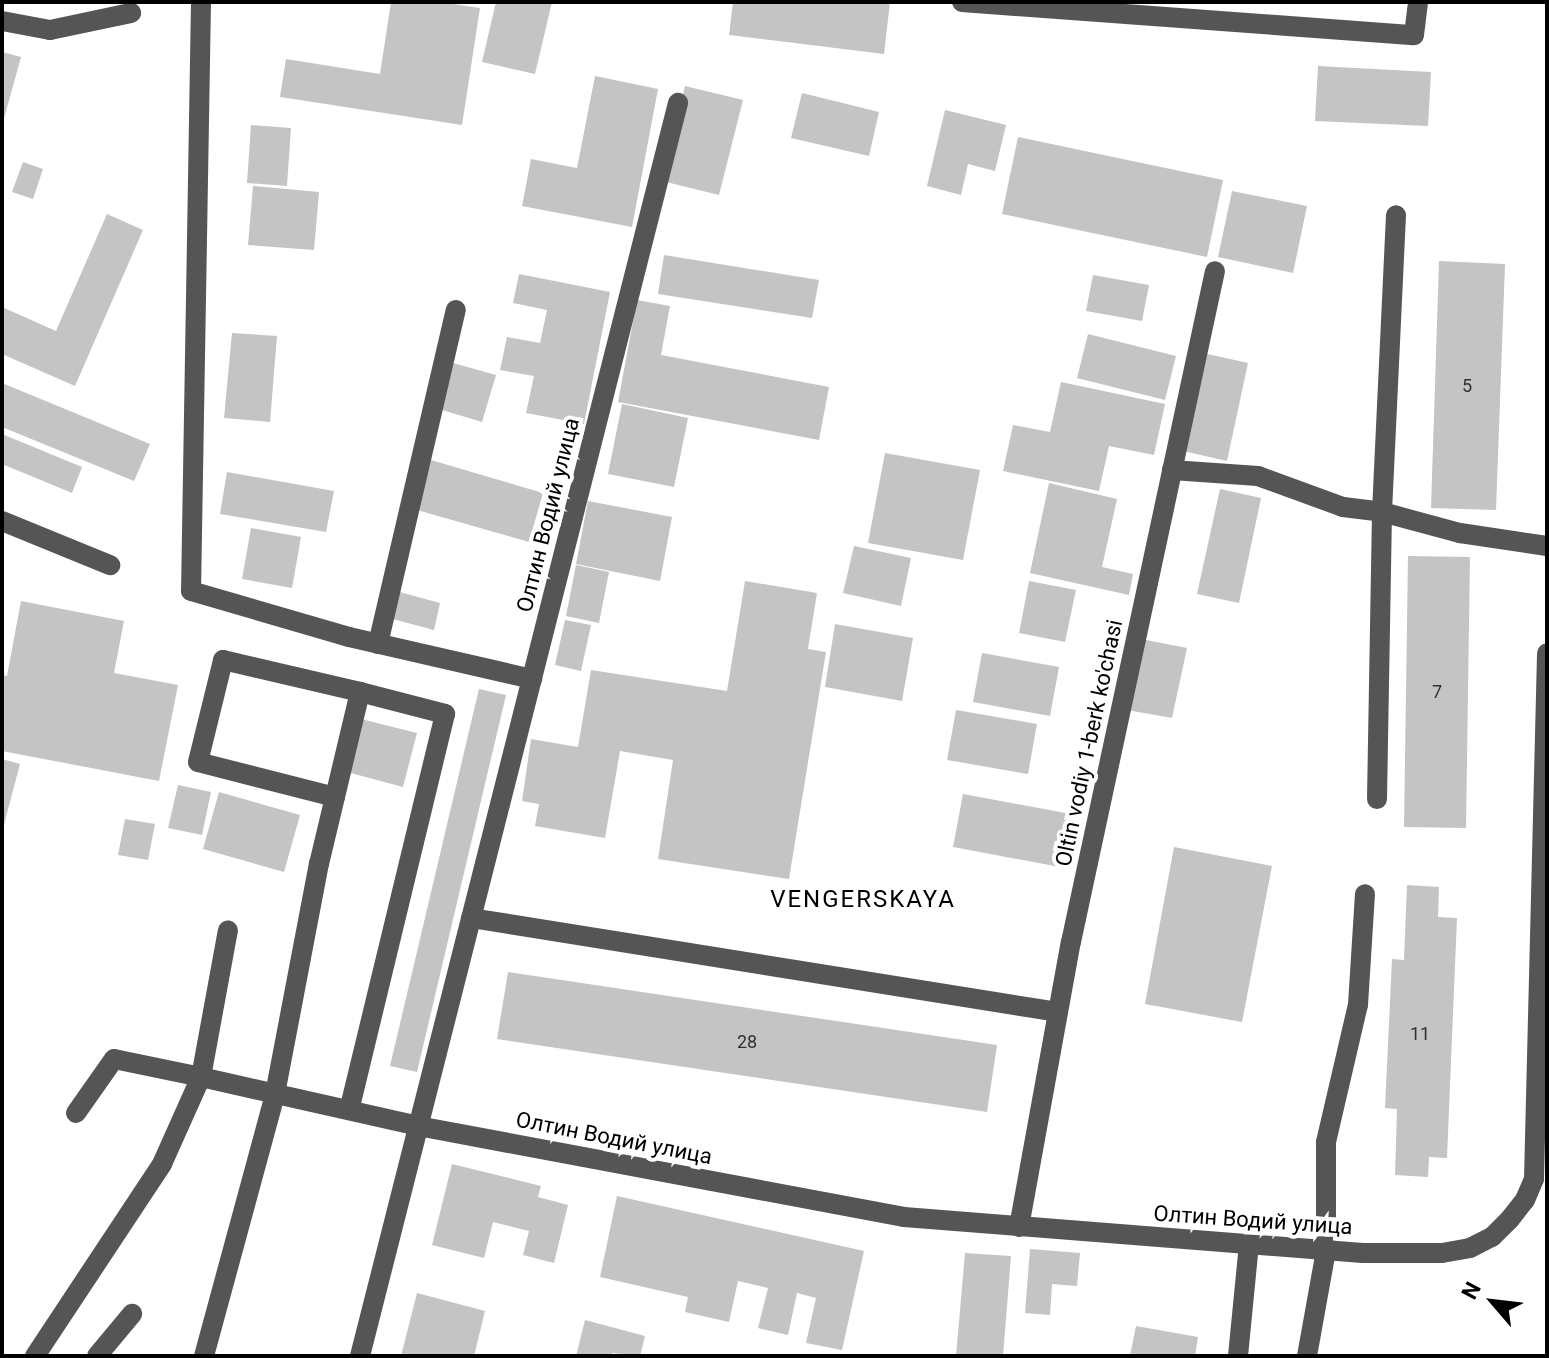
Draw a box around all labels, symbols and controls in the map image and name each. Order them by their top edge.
house number: 5 [1462,375,1472,397]
street label: Олтин Водий улица [511,415,585,615]
street label: Oltin vodiy 1-berk ko'chasi [1050,617,1128,869]
house number: 7 [1432,681,1442,703]
district label: VENGERSKAYA [770,886,956,914]
house number: 11 [1410,1023,1430,1045]
house number: 28 [737,1031,757,1053]
street label: Олтин Водий улица [514,1106,714,1170]
street label: Олтин Водий улица [1153,1200,1353,1240]
north arrow [1453,1262,1533,1342]
text: N [1457,1278,1486,1303]

